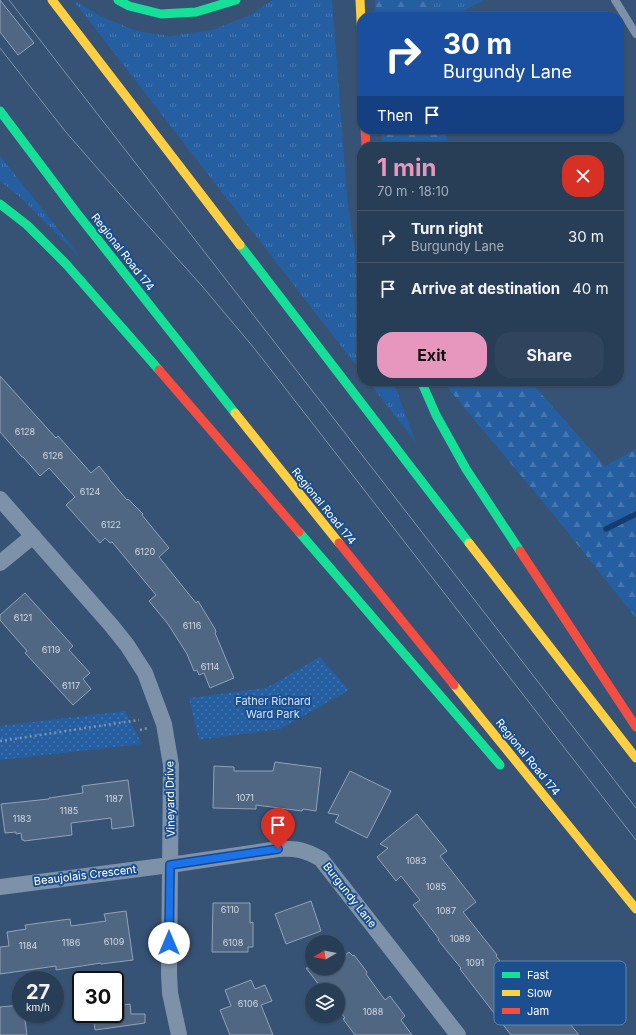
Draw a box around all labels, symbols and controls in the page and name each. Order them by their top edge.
text: 30 m [443,27,512,61]
icon: right [377,28,429,80]
text: Burgundy Lane [443,61,572,82]
icon: arrive [421,104,443,126]
text: Then [377,106,413,125]
text: 1 min [377,153,436,182]
button: close [562,155,604,197]
text: 70 m · 18:10 [377,183,449,199]
street label: Regional Road 174 [88,210,158,294]
text: Turn right [411,219,483,238]
icon: right [377,226,399,248]
text: 30 m [568,227,604,246]
text: Burgundy Lane [411,238,504,254]
icon: arrive [377,278,399,300]
text: Arrive at destination [411,279,560,298]
text: 40 m [572,279,609,298]
button: Exit [377,332,487,378]
button: Share [495,332,604,378]
house number: 6128 [15,426,36,437]
house number: 6126 [43,450,64,461]
street label: Regional Road 174 [289,465,359,547]
house number: 6124 [80,486,100,497]
house number: 6122 [101,519,121,530]
house number: 6120 [135,546,156,557]
house number: 6121 [14,612,32,623]
house number: 6116 [183,620,202,631]
house number: 6119 [42,644,61,655]
house number: 6114 [201,661,220,672]
house number: 6117 [62,680,80,691]
park label: Father Richard Ward Park [235,694,311,721]
street label: Regional Road 174 [493,716,563,798]
street label: Vineyard Drive [162,761,178,837]
house number: 1071 [236,792,254,803]
house number: 1187 [105,793,123,804]
house number: 1185 [60,805,78,816]
pin [261,808,295,849]
house number: 1183 [13,813,32,824]
icon: arrive [267,814,289,836]
house number: 1083 [406,855,427,866]
street label: Burgundy Lane [320,860,380,930]
street label: Beaujolais Crescent [33,862,137,888]
house number: 1085 [426,881,446,892]
house number: 6110 [221,904,240,915]
house number: 1087 [436,905,456,916]
position arrow [148,922,190,964]
house number: 1089 [450,933,471,944]
north arrow [305,935,345,975]
map controls [305,935,345,1023]
house number: 6109 [104,936,125,947]
house number: 1186 [62,937,81,948]
house number: 6108 [223,937,244,948]
house number: 1184 [19,940,38,951]
house number: 1091 [466,957,484,968]
legend [494,961,626,1025]
text: Fast [527,968,549,982]
speed limit sign: 30 [72,971,124,1023]
text: 27 [26,980,50,1004]
button: layers [305,983,345,1023]
text: Slow [527,986,552,1000]
house number: 6106 [238,998,259,1009]
text: km/h [26,1001,50,1013]
text: Jam [527,1004,549,1018]
house number: 1088 [363,1006,384,1017]

